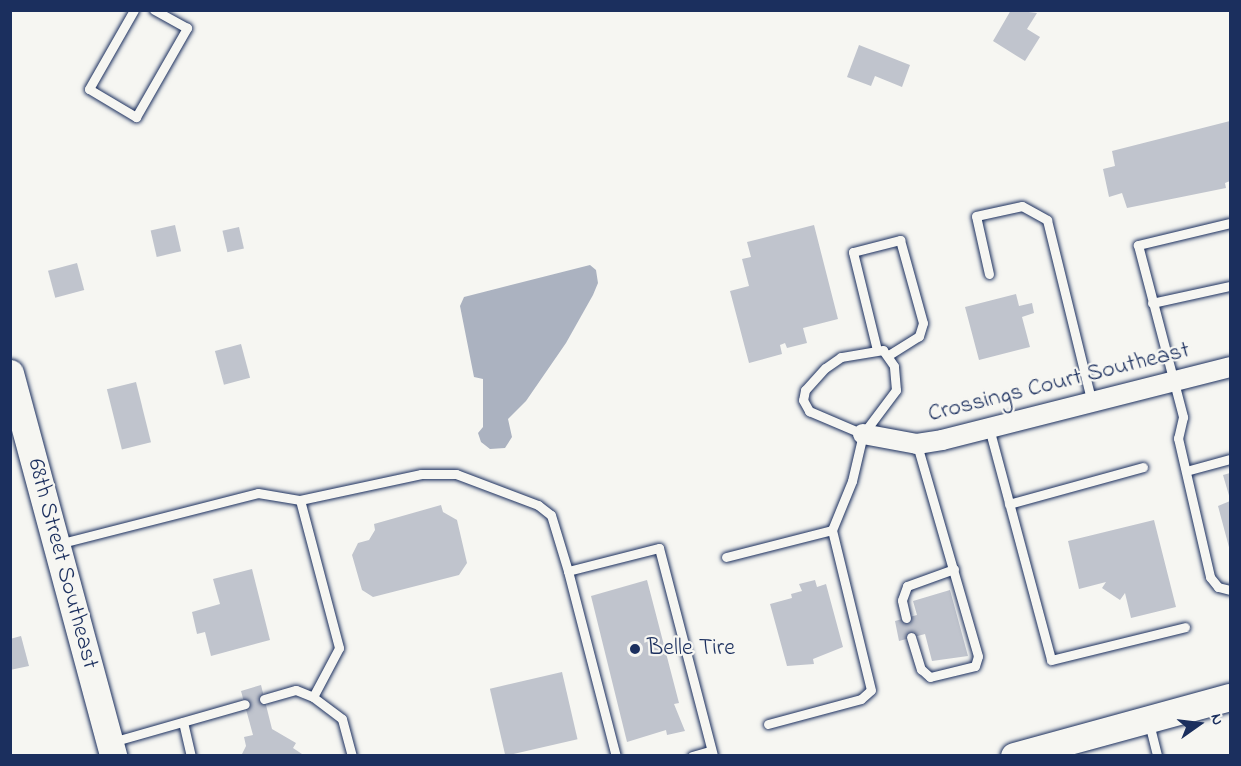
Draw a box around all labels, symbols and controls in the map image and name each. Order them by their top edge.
street label: Crossings Court Southeast [925,337,1193,429]
street label: 68th Street Southeast [20,456,104,672]
place label: Belle Tire [647,635,735,663]
marker: Belle Tire [628,642,642,656]
north arrow [1169,694,1229,754]
text: N [1204,711,1229,728]

